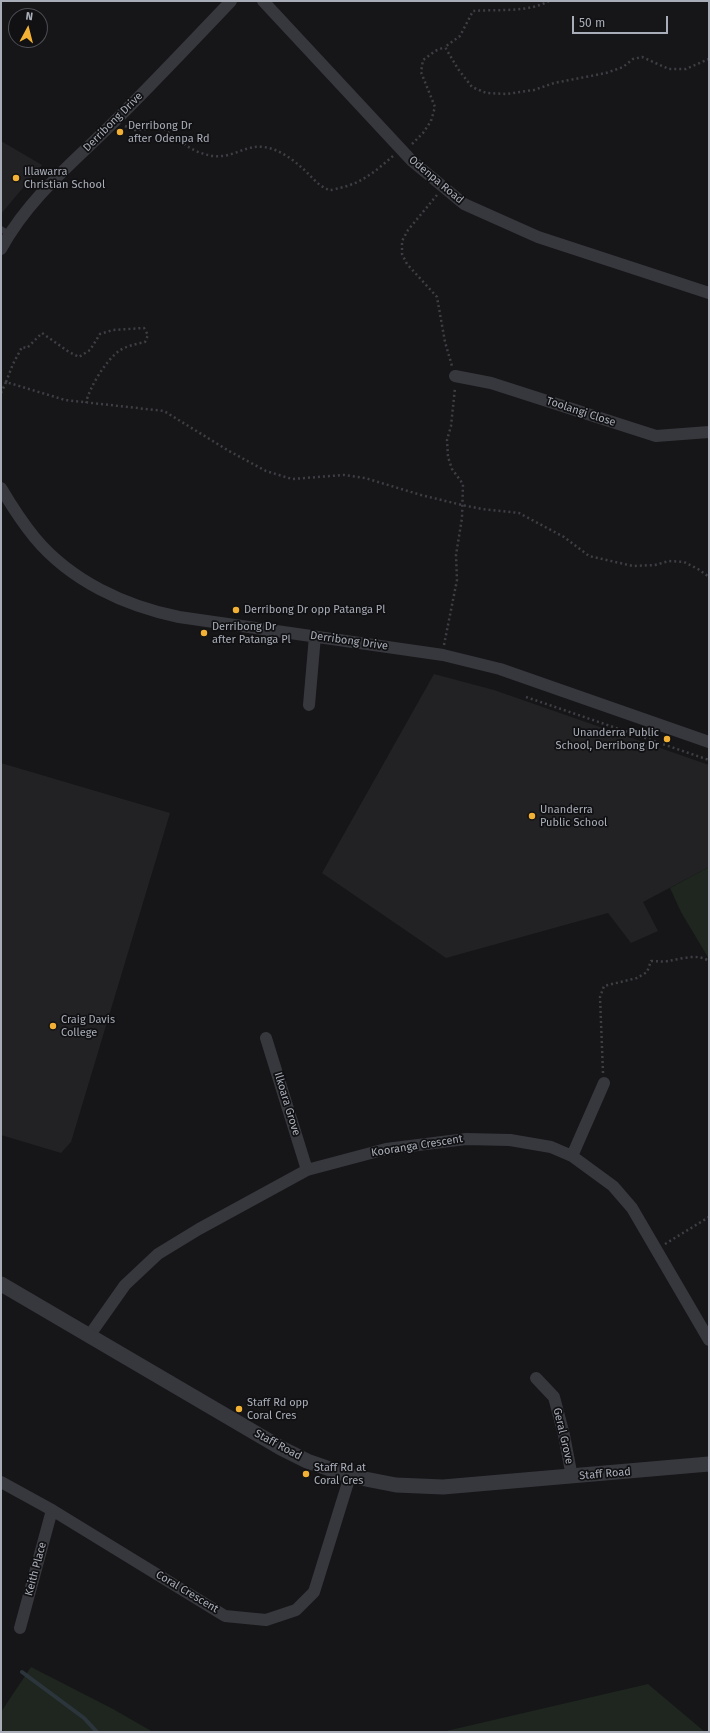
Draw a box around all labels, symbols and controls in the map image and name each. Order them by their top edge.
north arrow [8,8,48,48]
scale bar [574,8,670,34]
text: N [25,10,34,23]
text: 50 m [579,16,605,30]
street label: Derribong Drive [81,90,145,154]
place label: Derribong Dr after Odenpa Rd [128,119,210,145]
marker: Derribong Dr after Odenpa Rd [115,127,125,137]
street label: Odenpa Road [406,153,466,207]
place label: Illawarra Christian School [24,165,105,191]
marker: Illawarra Christian School [11,173,21,183]
street label: Toolangi Close [545,395,617,429]
place label: Derribong Dr opp Patanga Pl [244,603,385,617]
marker: Derribong Dr opp Patanga Pl [231,605,241,615]
place label: Derribong Dr after Patanga Pl [212,620,291,646]
marker: Derribong Dr after Patanga Pl [199,628,209,638]
street label: Derribong Drive [309,629,389,653]
place label: Unanderra Public School, Derribong Dr [556,726,659,752]
marker: Unanderra Public School, Derribong Dr [662,734,672,744]
place label: Unanderra Public School [540,803,607,829]
marker: Unanderra Public School [527,811,537,821]
place label: Craig Davis College [61,1013,115,1039]
marker: Craig Davis College [48,1021,58,1031]
street label: Ilkoara Grove [271,1071,303,1137]
street label: Kooranga Crescent [370,1132,464,1160]
place label: Staff Rd opp Coral Cres [247,1396,309,1422]
marker: Staff Rd opp Coral Cres [234,1404,244,1414]
street label: Geral Grove [550,1407,576,1465]
street label: Staff Road [252,1427,304,1463]
place label: Staff Rd at Coral Cres [314,1461,366,1487]
street label: Staff Road [579,1465,631,1483]
marker: Staff Rd at Coral Cres [301,1469,311,1479]
street label: Keith Place [22,1541,50,1597]
street label: Coral Crescent [153,1568,221,1616]

